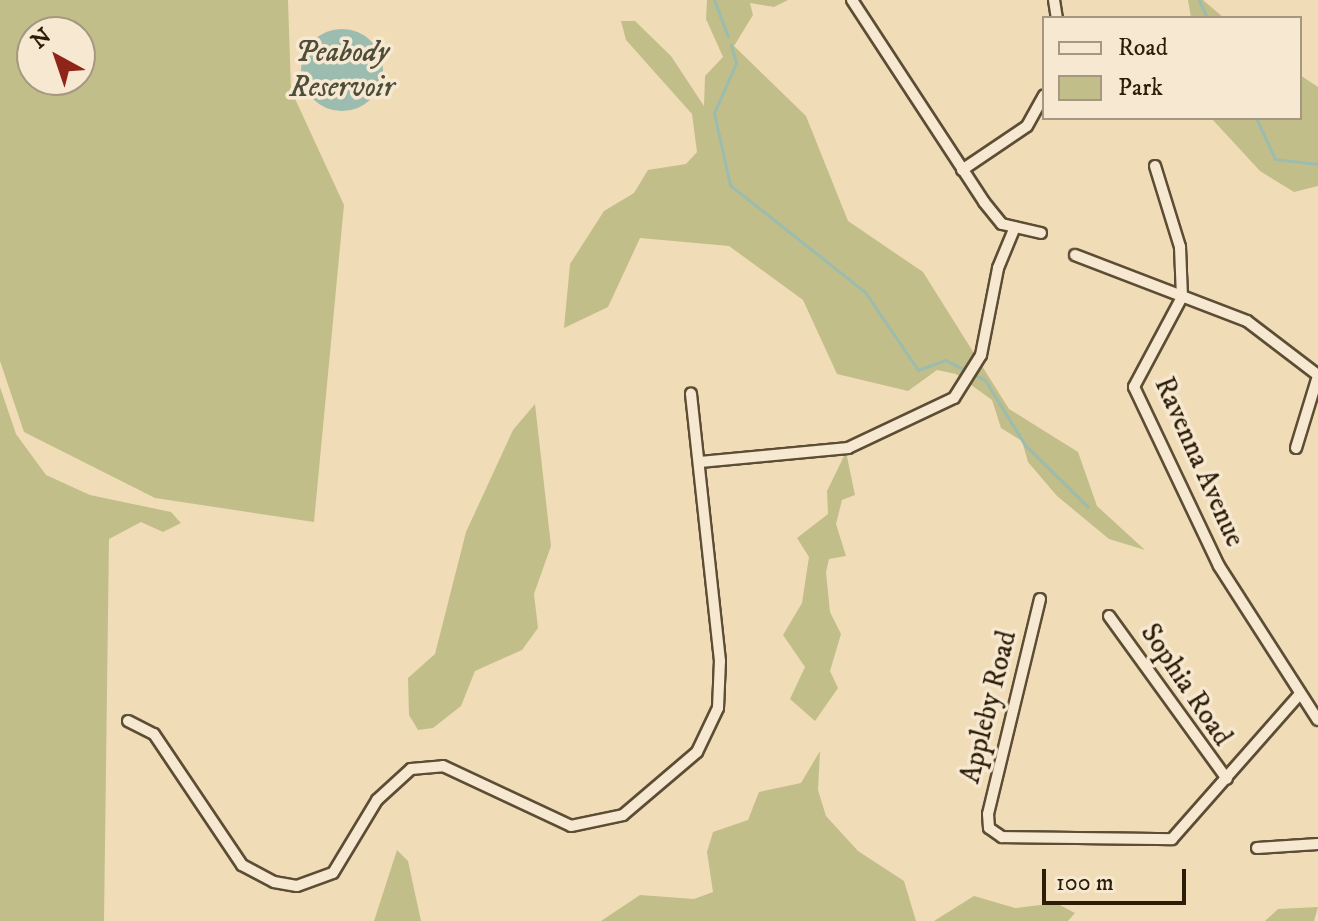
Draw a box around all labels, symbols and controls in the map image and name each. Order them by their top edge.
north arrow [16,16,96,96]
legend [1042,16,1302,120]
text: N [26,23,57,55]
text: Road [1118,33,1168,63]
water label: Peabody Reservoir [290,35,394,106]
text: Park [1118,73,1163,103]
street label: Ravenna Avenue [1147,372,1251,552]
street label: Sophia Road [1133,618,1239,752]
street label: Appleby Road [954,627,1024,787]
scale bar [1046,853,1190,903]
text: 100 m [1056,868,1114,898]

